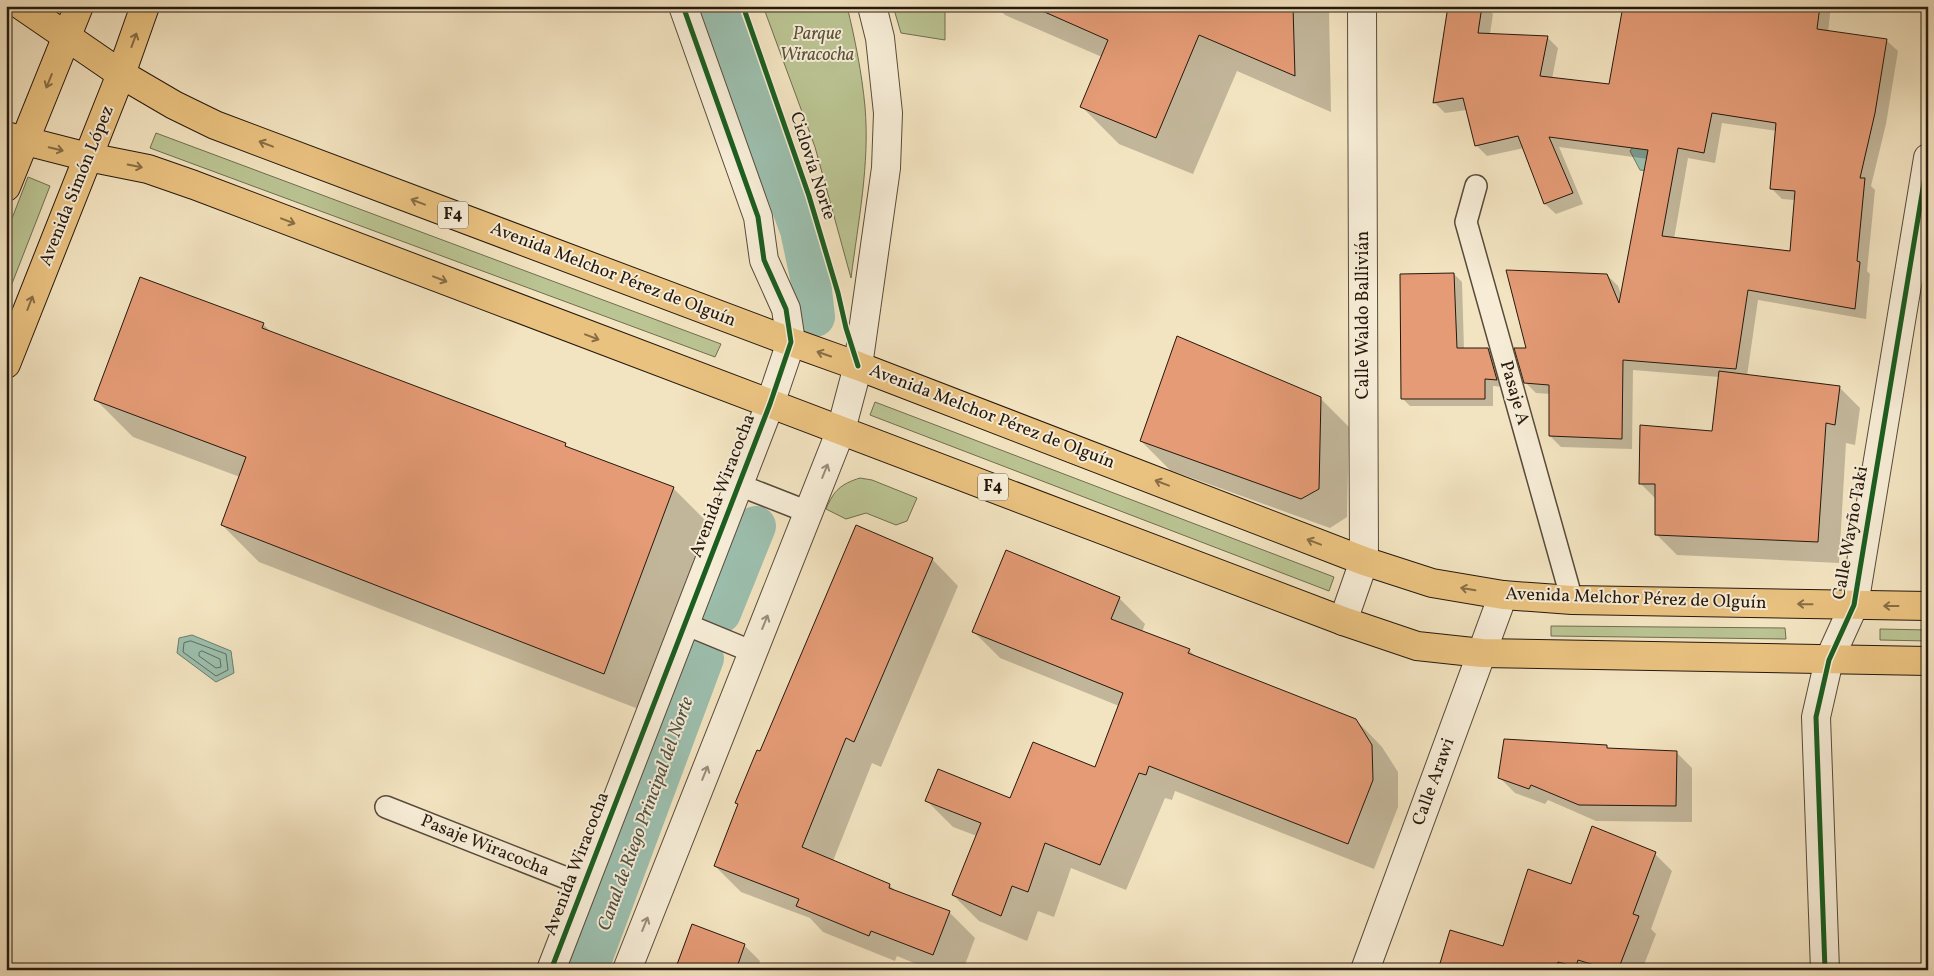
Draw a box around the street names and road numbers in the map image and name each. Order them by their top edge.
street label: Avenida Simón López [33,102,121,270]
street label: Ciclovía Norte [783,109,841,223]
road number: F4 [438,202,468,228]
street label: Avenida Melchor Pérez de Olguín [487,217,740,334]
street label: Calle Waldo Ballivián [1351,230,1376,399]
street label: Pasaje A [1493,358,1535,428]
street label: Avenida Melchor Pérez de Olguín [866,359,1119,476]
street label: Avenida Wiracocha [684,410,762,561]
street label: Calle Wayño Taki [1827,464,1875,602]
road number: F4 [978,474,1008,501]
street label: Avenida Melchor Pérez de Olguín [1505,582,1767,616]
street label: Calle Arawi [1407,735,1461,829]
street label: Avenida Wiracocha [538,788,616,939]
street label: Pasaje Wiracocha [417,809,553,883]

